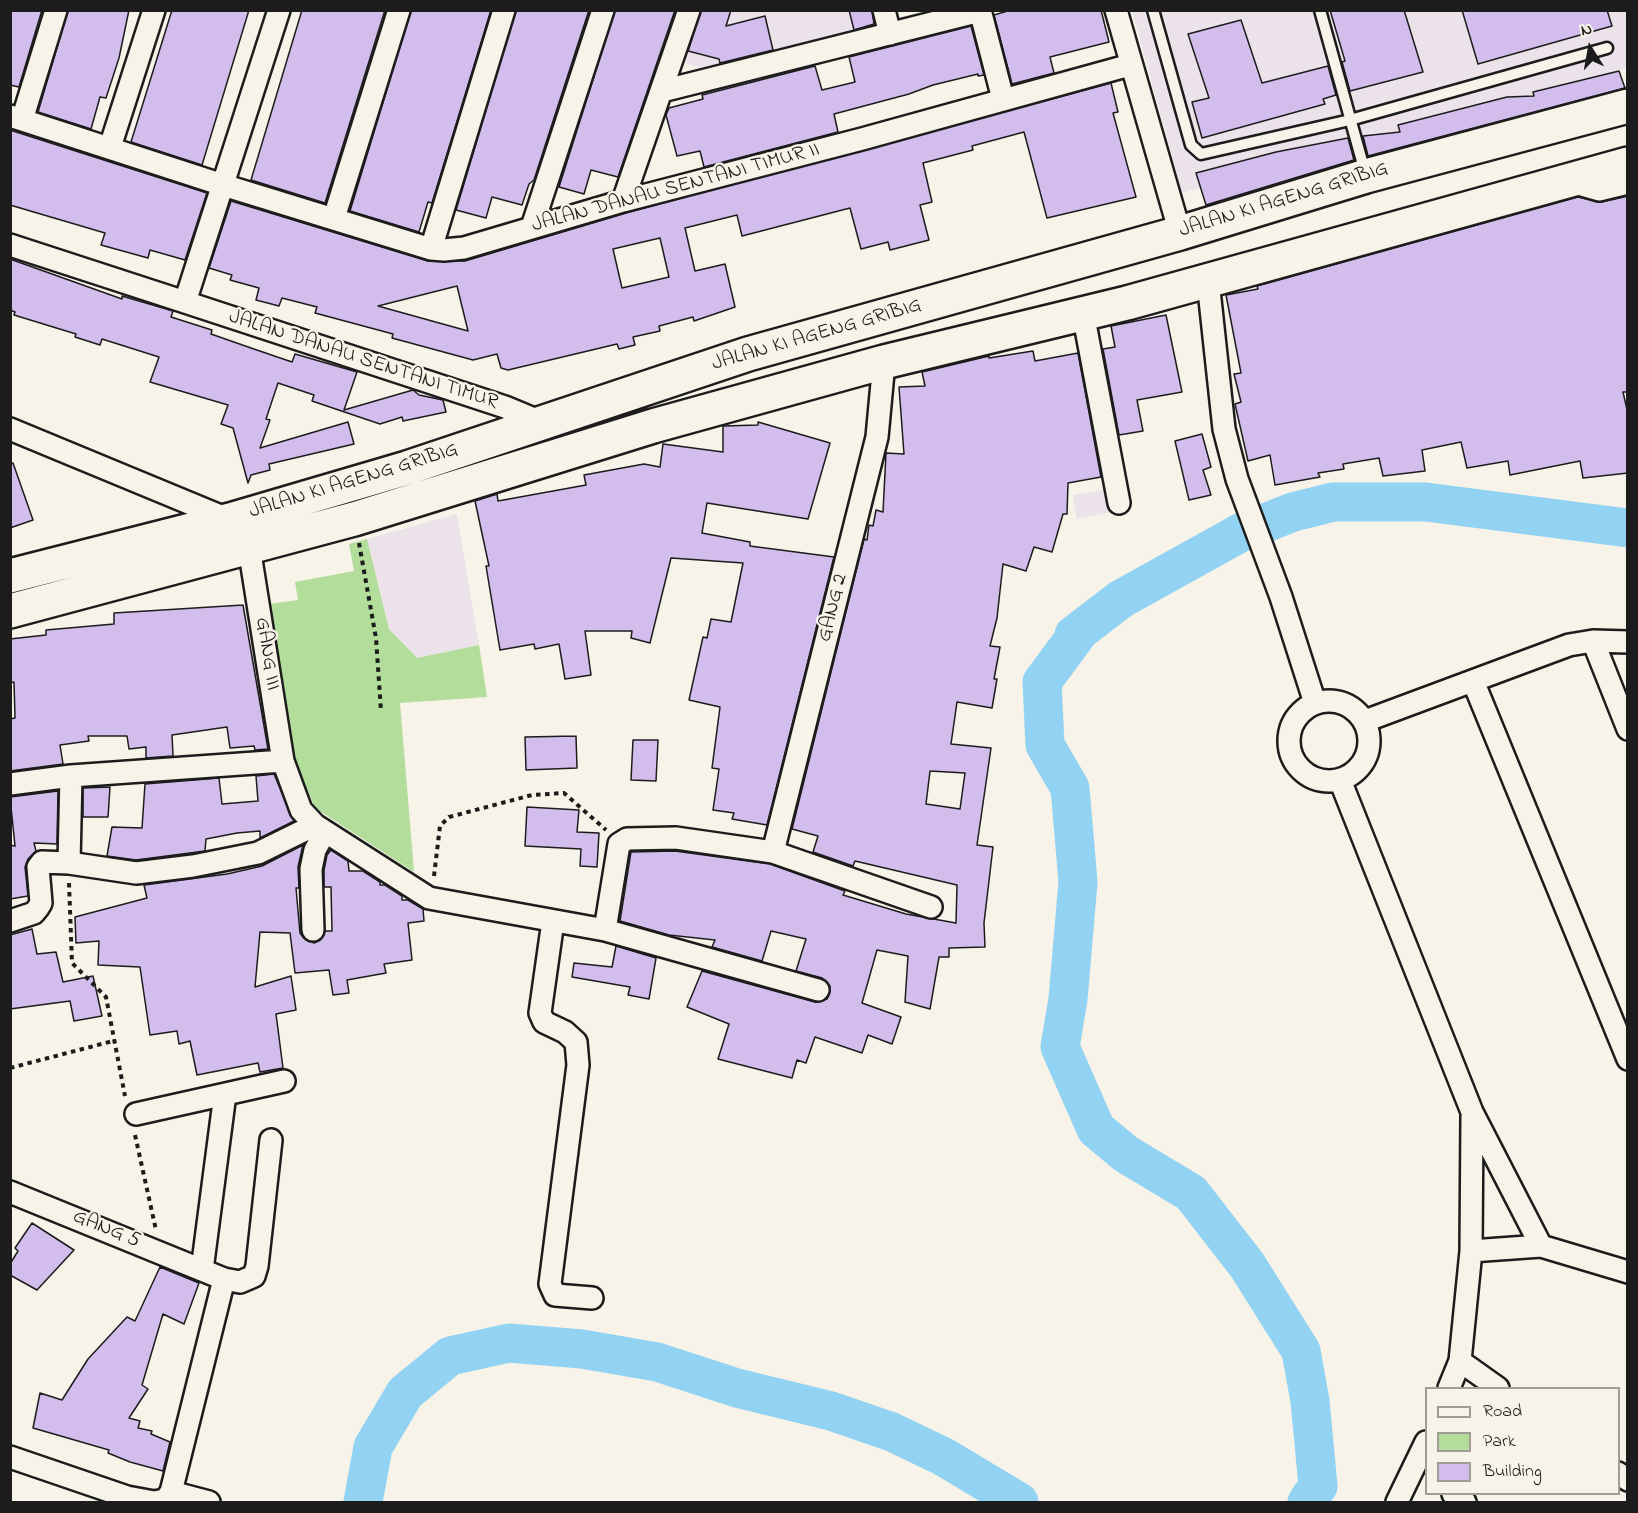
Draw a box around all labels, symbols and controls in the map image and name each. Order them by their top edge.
north arrow [1560,18,1620,78]
text: N [1579,18,1594,43]
street label: JALAN DANAU SENTANI TIMUR II [529,138,823,240]
street label: JALAN KI AGENG GRIBIG [1177,157,1391,245]
street label: JALAN KI AGENG GRIBIG [709,294,925,378]
street label: JALAN DANAU SENTANI TIMUR [225,306,501,416]
street label: JALAN KI AGENG GRIBIG [247,438,461,526]
street label: GANG 2 [813,571,855,645]
street label: GANG III [248,616,284,692]
street label: GANG 5 [69,1205,143,1255]
legend [1425,1387,1620,1495]
text: Road [1483,1399,1522,1425]
text: Park [1483,1429,1516,1455]
text: Building [1483,1459,1542,1485]

